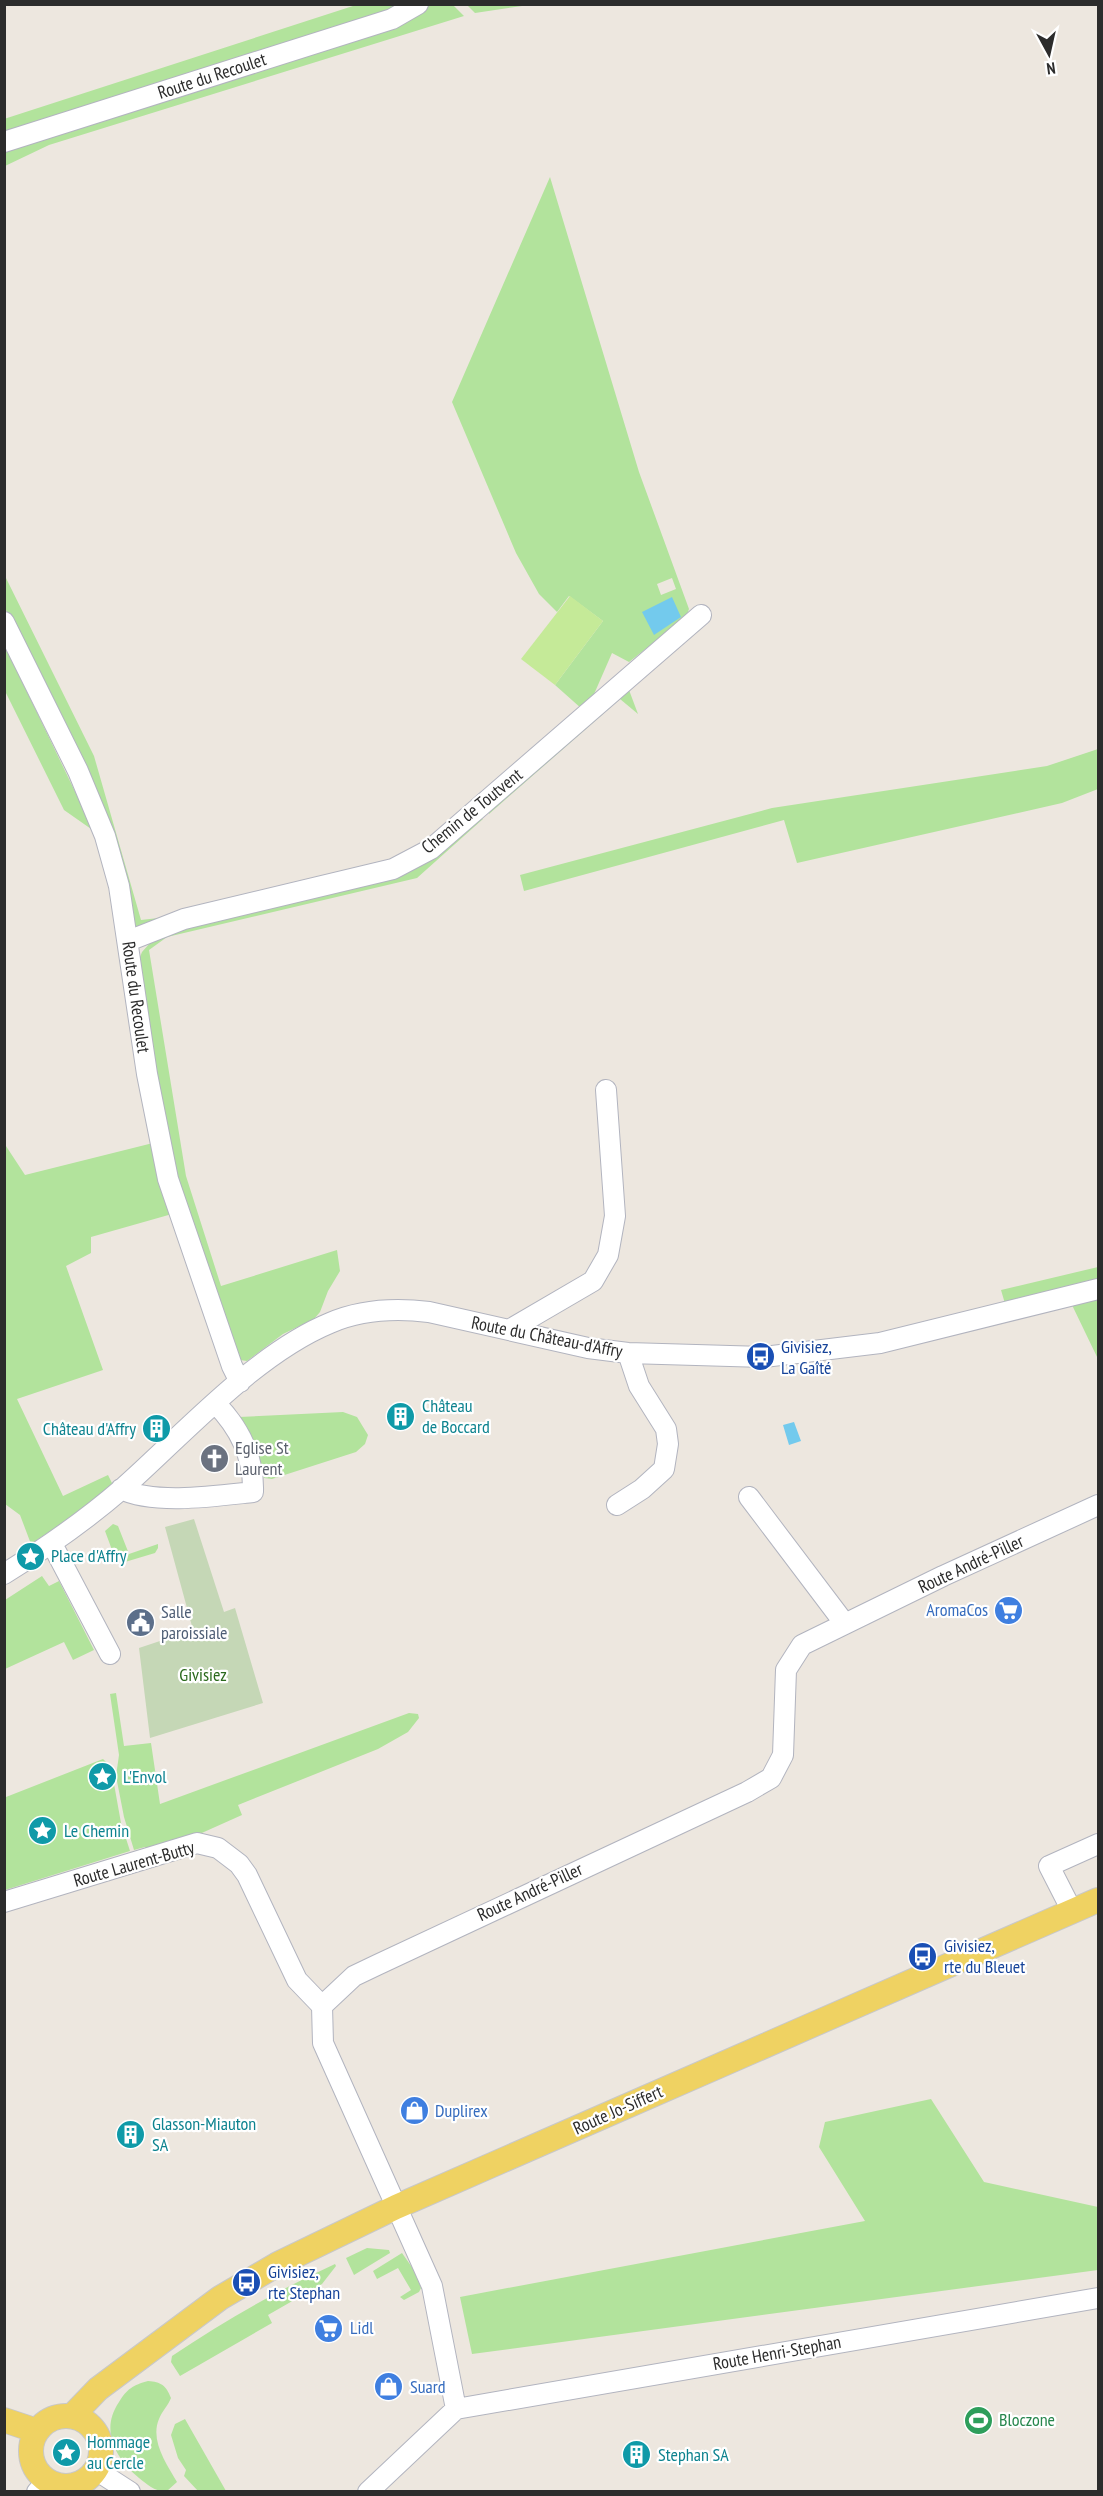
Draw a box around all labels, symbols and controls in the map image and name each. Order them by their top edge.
north arrow [1019,24,1079,84]
street label: Route du Recoulet [155,47,269,104]
text: N [1045,58,1057,79]
street label: Chemin de Toutvent [416,763,527,858]
street label: Route du Recoulet [117,940,156,1054]
street label: Route du Château-d'Affry [470,1311,625,1362]
place label: Givisiez, La Gaîté [781,1335,832,1379]
bus stop icon: Givisiez, La Gaîté [744,1341,776,1373]
place label: Château de Boccard [422,1394,490,1438]
building icon: Château de Boccard [385,1400,417,1432]
building icon: Château d'Affry [141,1413,173,1445]
place label: Château d'Affry [43,1417,136,1440]
place label: Eglise St Laurent [235,1436,289,1480]
church icon: Eglise St Laurent [198,1442,230,1474]
street label: Route André-Piller [914,1529,1027,1598]
place icon: Place d'Affry [14,1540,46,1572]
place label: Place d'Affry [51,1544,127,1567]
supermarket icon: AromaCos [993,1594,1025,1626]
place label: AromaCos [926,1598,988,1621]
place label: Salle paroissiale [161,1600,228,1644]
public building icon: Salle paroissiale [124,1606,156,1638]
park label: Givisiez [179,1663,227,1686]
place icon: L'Envol [86,1761,118,1793]
place label: L'Envol [123,1765,167,1788]
place icon: Le Chemin [27,1815,59,1847]
place label: Le Chemin [64,1819,129,1842]
street label: Route Laurent-Butty [71,1835,197,1892]
street label: Route André-Piller [473,1857,586,1926]
place label: Givisiez, rte du Bleuet [944,1934,1025,1978]
bus stop icon: Givisiez, rte du Bleuet [907,1940,939,1972]
street label: Route Jo-Siffert [570,2080,666,2139]
shop icon: Duplirex [398,2095,430,2127]
place label: Duplirex [435,2099,488,2122]
place label: Glasson-Miauton SA [152,2112,256,2156]
building icon: Glasson-Miauton SA [115,2118,147,2150]
place label: Givisiez, rte Stephan [268,2260,340,2304]
bus stop icon: Givisiez, rte Stephan [231,2266,263,2298]
supermarket icon: Lidl [313,2312,345,2344]
place label: Lidl [350,2316,374,2339]
street label: Route Henri-Stephan [711,2330,843,2375]
shop icon: Suard [373,2371,405,2403]
place label: Suard [410,2375,445,2398]
sports icon: Bloczone [962,2404,994,2436]
place label: Bloczone [999,2408,1055,2431]
place label: Hommage au Cercle [87,2430,150,2474]
place icon: Hommage au Cercle [50,2436,82,2468]
building icon: Stephan SA [621,2439,653,2471]
place label: Stephan SA [658,2443,729,2466]

